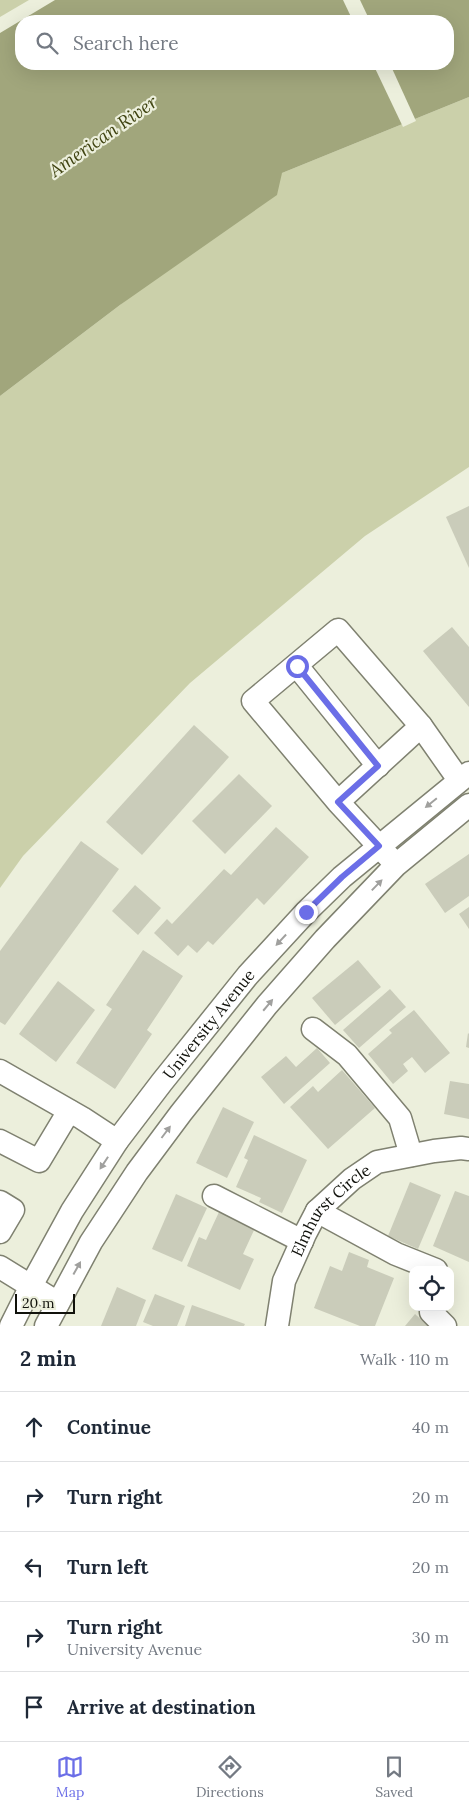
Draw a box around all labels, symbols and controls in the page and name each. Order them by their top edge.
search box [15,15,454,70]
icon: search [33,29,61,57]
text: Search here [73,31,179,55]
water label: American River [44,90,162,182]
route start [286,655,309,678]
one-way arrow [425,798,438,809]
one-way arrow [371,879,383,891]
route end [295,901,318,924]
one-way arrow [275,933,287,945]
street label: University Avenue [158,964,259,1083]
one-way arrow [262,999,273,1012]
one-way arrow [161,1126,172,1139]
one-way arrow [99,1156,108,1169]
street label: Elmhurst Circle [286,1159,374,1259]
one-way arrow [73,1260,81,1275]
map controls [409,1266,454,1311]
button: locate [409,1266,454,1311]
scale bar [15,1291,75,1314]
text: 20 m [22,1294,54,1312]
text: 2 min [20,1345,76,1372]
text: Walk · 110 m [360,1349,449,1369]
icon: ahead [20,1413,48,1441]
text: Continue [67,1415,151,1439]
text: 40 m [412,1417,449,1437]
icon: right [20,1483,48,1511]
text: Turn right [67,1485,163,1509]
text: 20 m [412,1487,449,1507]
icon: left [20,1553,48,1581]
text: Turn left [67,1555,148,1579]
text: 20 m [412,1557,449,1577]
text: Turn right [67,1615,163,1639]
icon: right [20,1623,48,1651]
text: 30 m [412,1627,449,1647]
text: University Avenue [67,1639,202,1659]
icon: arrive [20,1693,48,1721]
text: Arrive at destination [67,1695,256,1719]
tab: Map [56,1753,84,1801]
tab: Directions [196,1753,264,1801]
tab: Saved [375,1753,413,1801]

